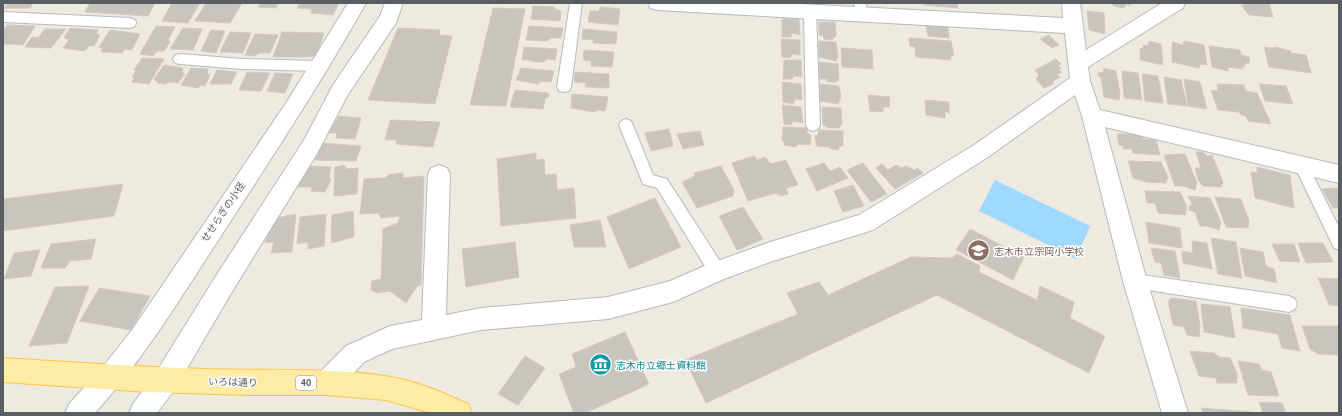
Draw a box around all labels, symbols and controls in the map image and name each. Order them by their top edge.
street label: せせらぎの小径 [199,180,247,244]
school or university icon: 志木市立宗岡小学校 [966,238,992,264]
place label: 志木市立宗岡小学校 [994,246,1084,257]
museum icon: 志木市立郷土資料館 [588,352,614,378]
place label: 志木市立郷土資料館 [616,360,706,371]
street label: いろは通り [208,376,258,388]
road number: 40 [296,376,316,390]

